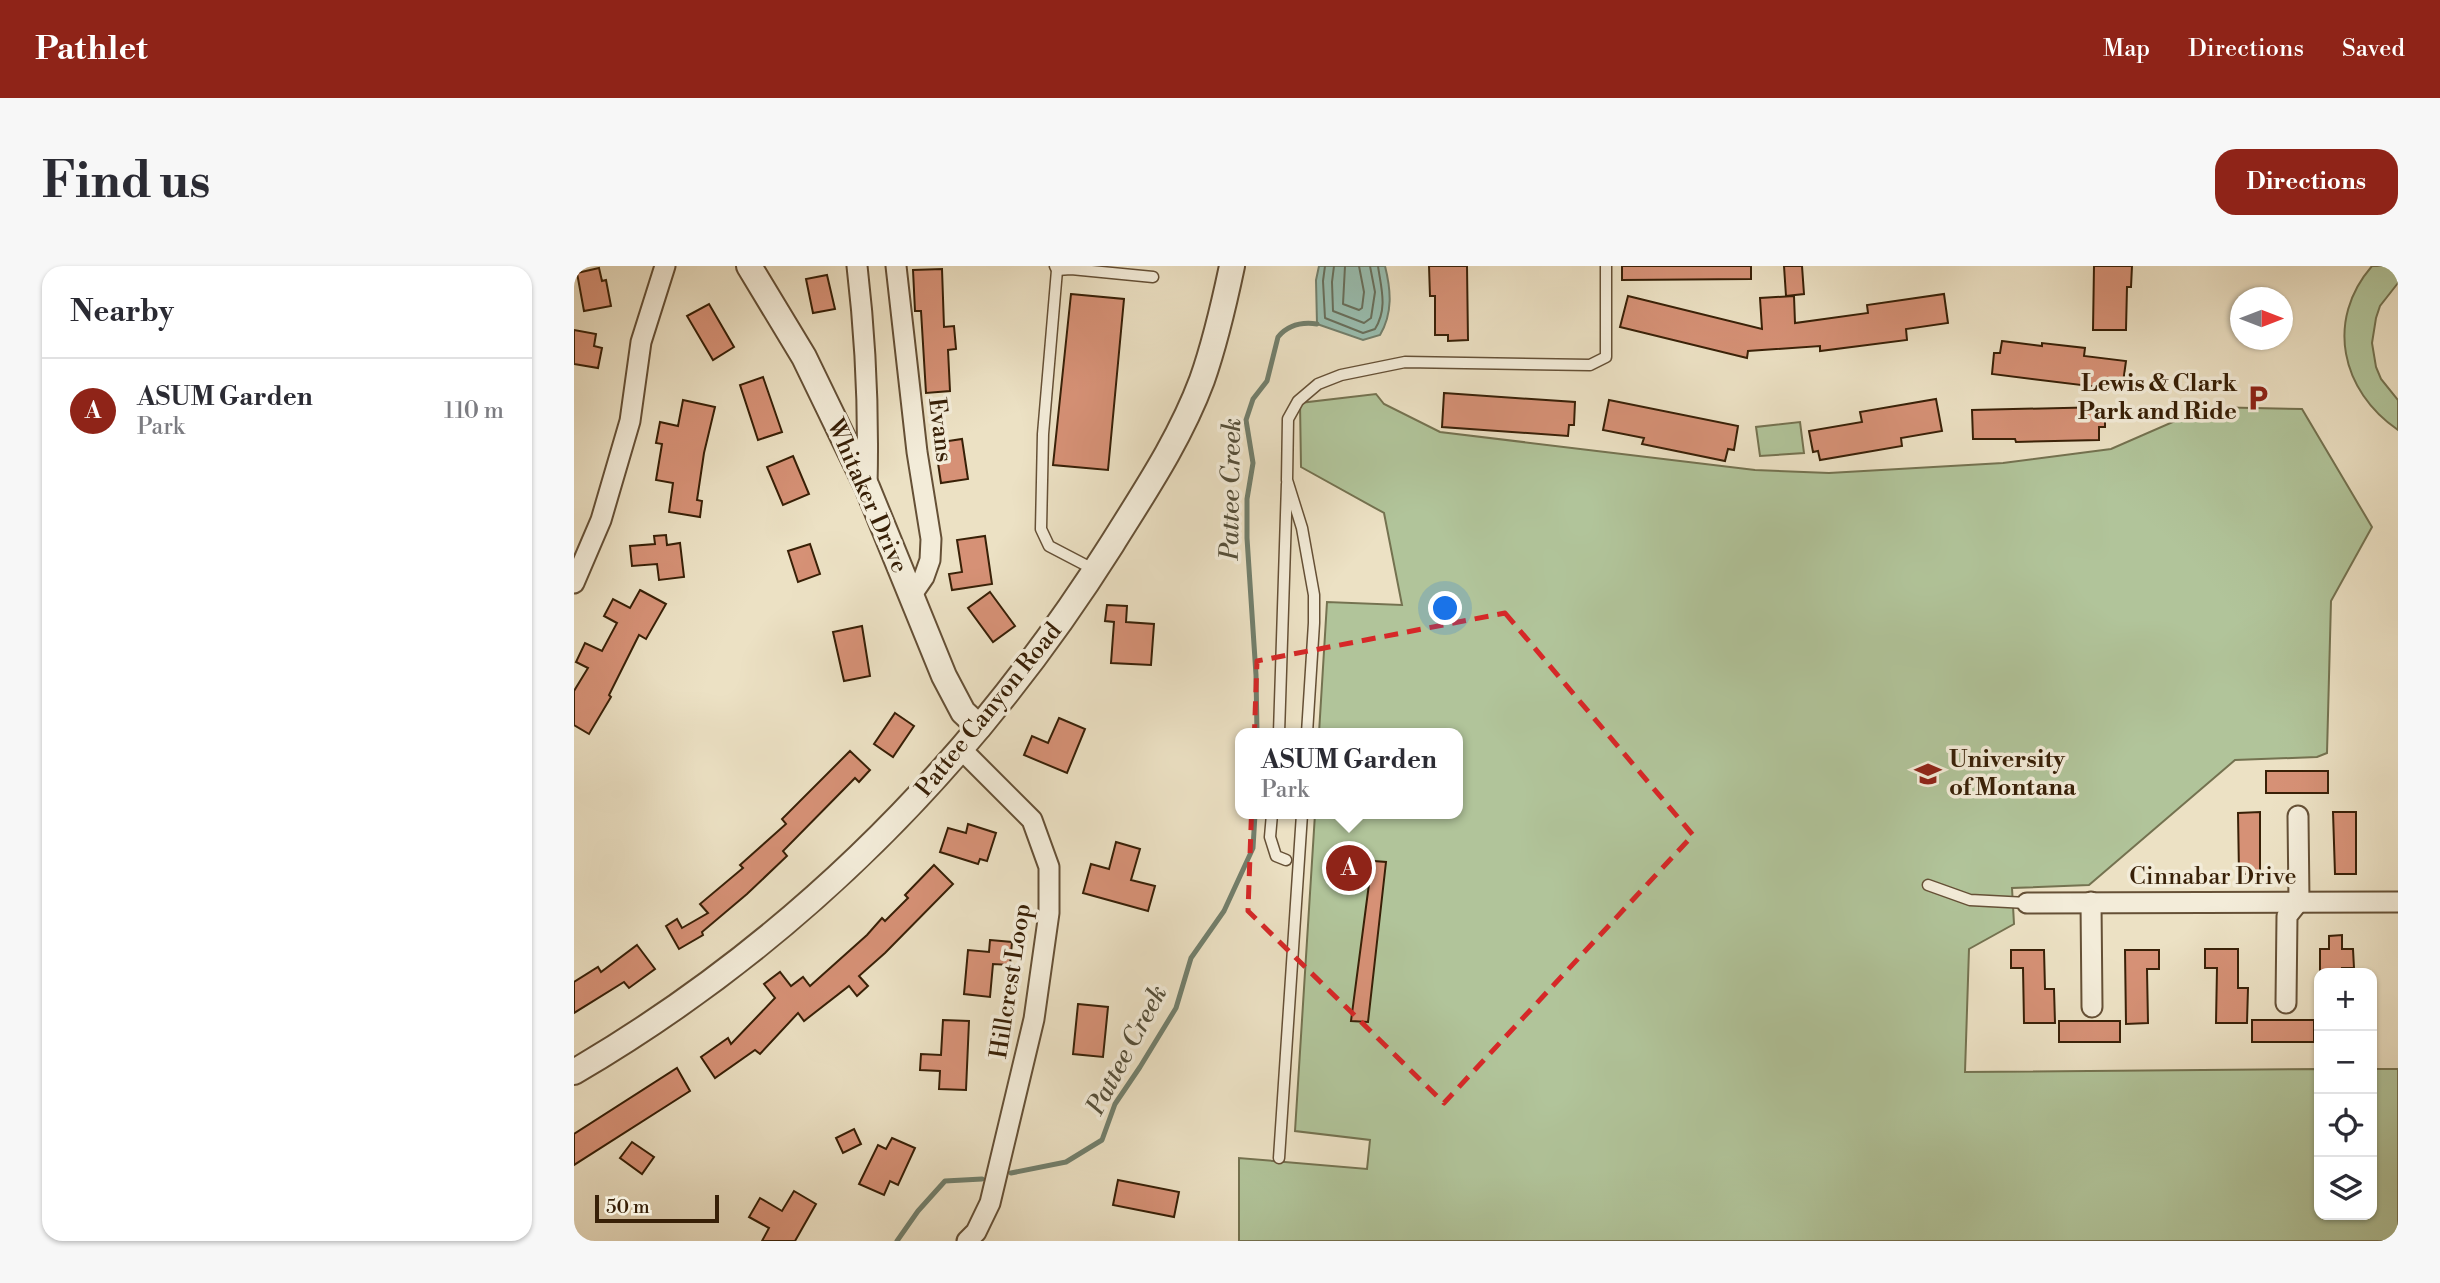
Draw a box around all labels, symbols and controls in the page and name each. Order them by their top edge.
text: Pathlet [35,29,148,70]
text: Map [2103,34,2150,64]
text: Directions [2188,34,2304,64]
text: Saved [2342,34,2405,64]
button: Directions [2215,149,2398,215]
text: Find us [42,152,211,213]
north arrow [2230,287,2293,350]
text: Nearby [70,293,174,331]
place label: Lewis & Clark Park and Ride [2078,369,2238,427]
text: ASUM Garden [137,381,313,413]
parking icon: Lewis & Clark Park and Ride [2243,383,2273,413]
street label: Evans [921,396,959,464]
text: A [85,397,101,425]
text: 110 m [444,397,504,425]
text: Park [137,413,185,441]
street label: Whitaker Drive [819,413,914,578]
water label: Pattee Creek [1214,418,1248,561]
your location [1428,591,1462,625]
street label: Pattee Canyon Road [909,616,1069,803]
popup [1235,728,1463,819]
text: ASUM Garden [1261,744,1437,776]
place label: University of Montana [1949,745,2077,803]
school or university icon: University of Montana [1913,759,1943,789]
text: Park [1261,776,1309,804]
pin: A [1326,842,1372,894]
street label: Cinnabar Drive [2129,862,2297,892]
street label: Hillcrest Loop [984,901,1038,1061]
map controls [2314,968,2377,1220]
button: + [2314,968,2377,1031]
water label: Pattee Creek [1079,980,1174,1121]
button: − [2314,1031,2377,1094]
button: locate [2314,1094,2377,1157]
button: layers [2314,1157,2377,1220]
scale bar [595,1192,719,1224]
text: 50 m [606,1195,650,1219]

